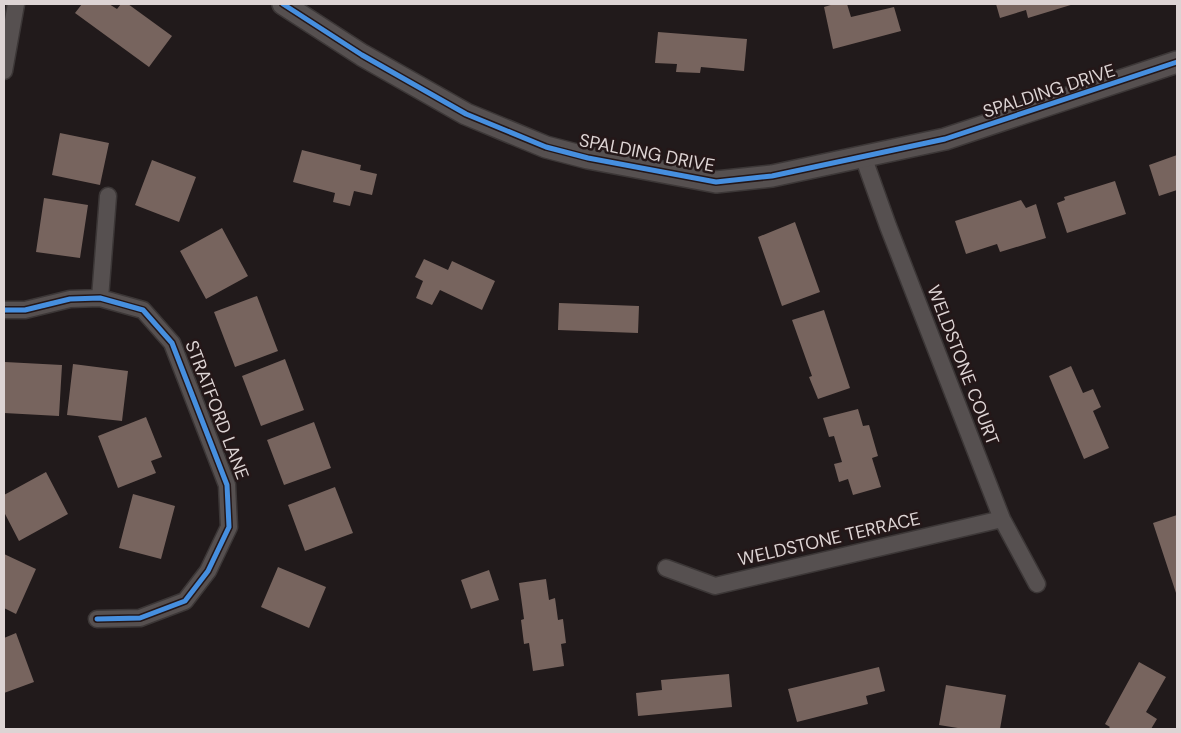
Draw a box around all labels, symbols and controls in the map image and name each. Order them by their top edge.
street label: SPALDING DRIVE [980,58,1118,124]
street label: SPALDING DRIVE [577,128,717,178]
street label: WELDSTONE COURT [921,281,1005,449]
street label: STRATFORD LANE [179,337,255,483]
street label: WELDSTONE TERRACE [736,506,922,572]

